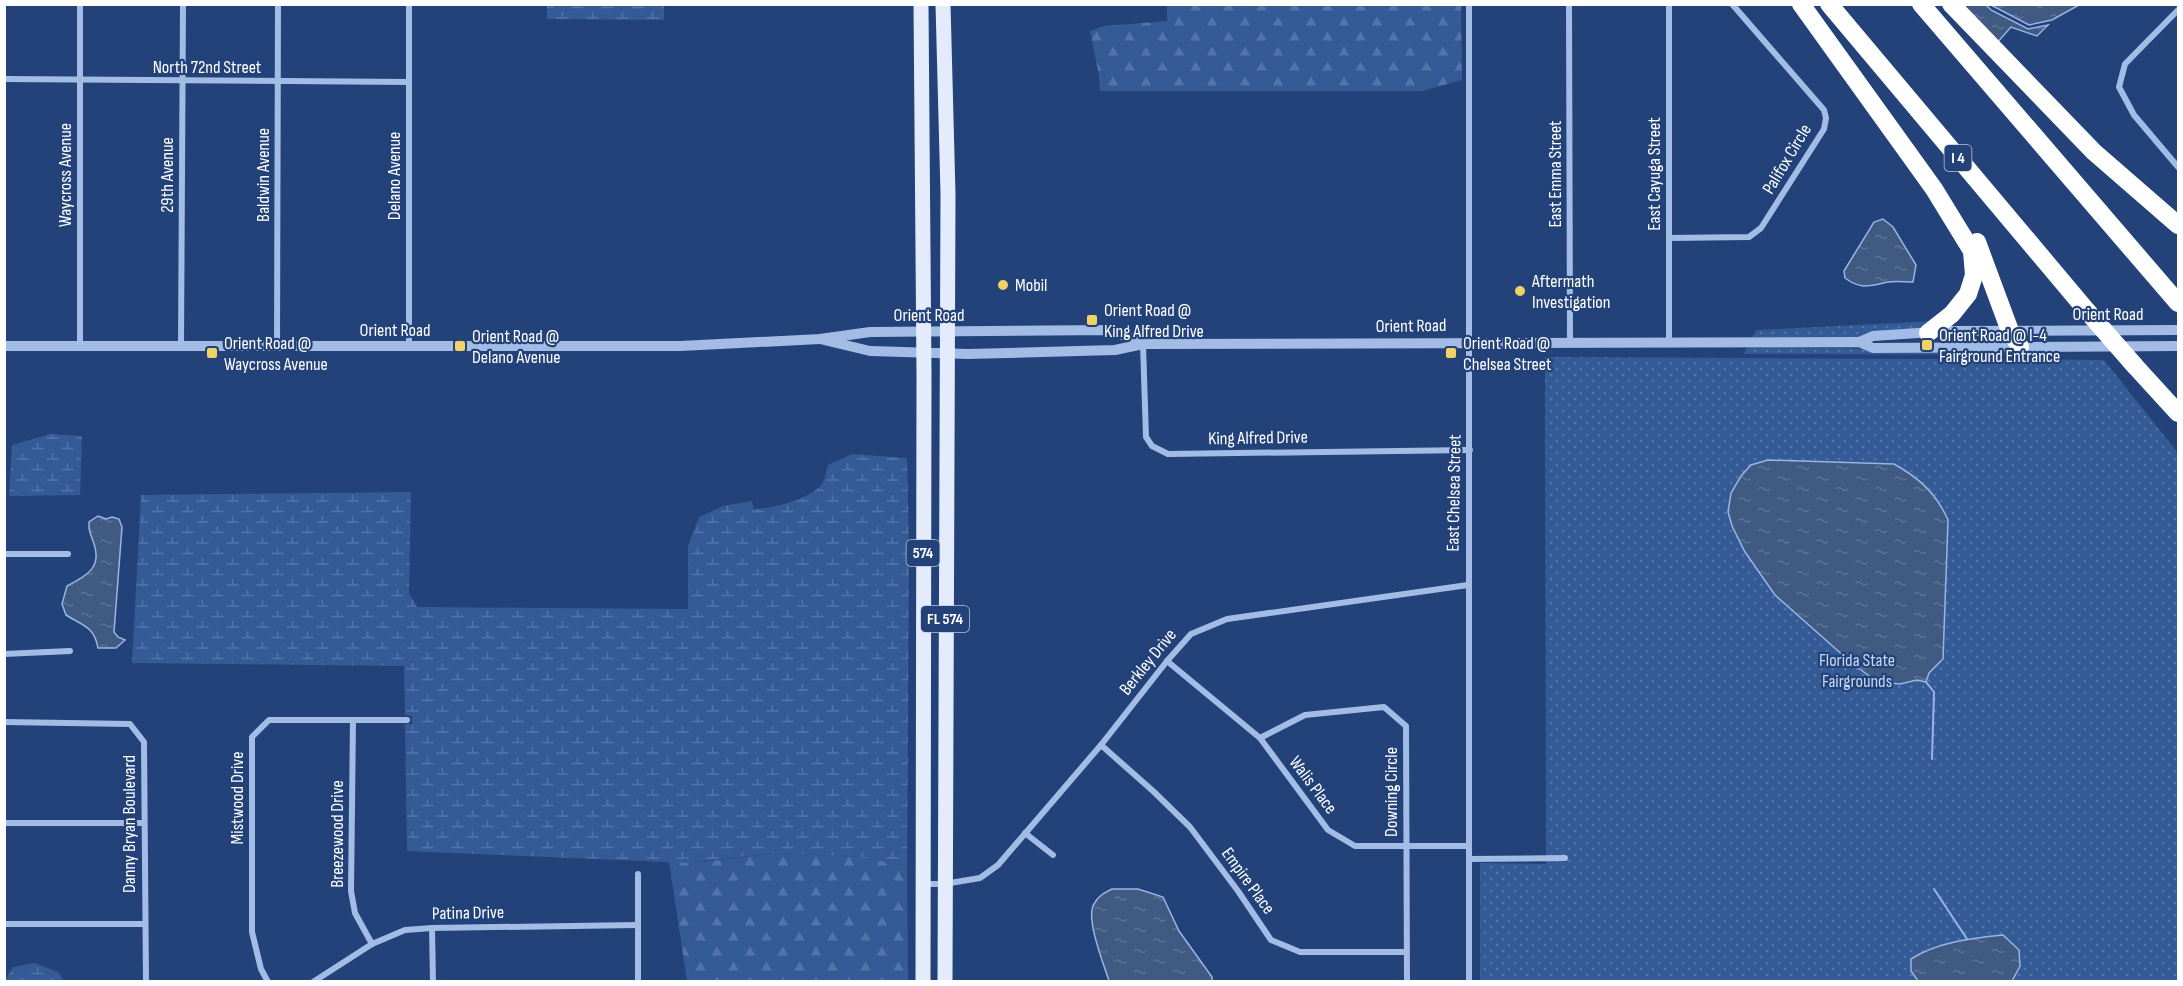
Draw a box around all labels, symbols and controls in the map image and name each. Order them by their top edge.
street label: North 72nd Street [153,57,262,78]
street label: East Cayuga Street [1644,117,1665,231]
street label: East Emma Street [1545,120,1566,228]
street label: Palifox Circle [1758,120,1816,198]
street label: Waycross Avenue [55,123,76,227]
street label: Baldwin Avenue [253,128,274,222]
street label: Delano Avenue [384,132,405,220]
street label: 29th Avenue [157,137,178,213]
road number: I 4 [1944,145,1972,171]
place label: Aftermath Investigation [1531,271,1611,313]
place label: Mobil [1015,275,1047,296]
marker: Mobil [996,278,1010,292]
marker: Aftermath Investigation [1513,284,1527,298]
place label: Orient Road @ King Alfred Drive [1104,300,1204,342]
street label: Orient Road [2073,304,2143,325]
street label: Orient Road [894,305,964,326]
marker: Orient Road @ King Alfred Drive [1085,313,1099,327]
street label: Orient Road [1375,315,1447,337]
street label: Orient Road [360,320,430,341]
place label: Orient Road @ I-4 Fairground Entrance [1939,325,2060,367]
place label: Orient Road @ Delano Avenue [472,326,560,368]
place label: Orient Road @ Waycross Avenue [224,333,328,375]
place label: Orient Road @ Chelsea Street [1463,333,1552,375]
marker: Orient Road @ I-4 Fairground Entrance [1920,338,1934,352]
marker: Orient Road @ Delano Avenue [453,339,467,353]
marker: Orient Road @ Waycross Avenue [205,346,219,360]
marker: Orient Road @ Chelsea Street [1444,346,1458,360]
street label: King Alfred Drive [1208,427,1308,449]
street label: East Chelsea Street [1442,434,1466,552]
road number: 574 [906,540,940,566]
road number: FL 574 [921,606,969,632]
street label: Berkley Drive [1115,625,1181,699]
park label: Florida State Fairgrounds [1819,650,1895,692]
street label: Downing Circle [1381,747,1402,837]
street label: Mistwood Drive [227,752,248,844]
street label: Walis Place [1285,752,1341,818]
street label: Danny Bryan Boulevard [119,755,140,893]
street label: Breezewood Drive [327,780,348,888]
street label: Empire Place [1217,844,1279,918]
street label: Patina Drive [432,902,504,924]

